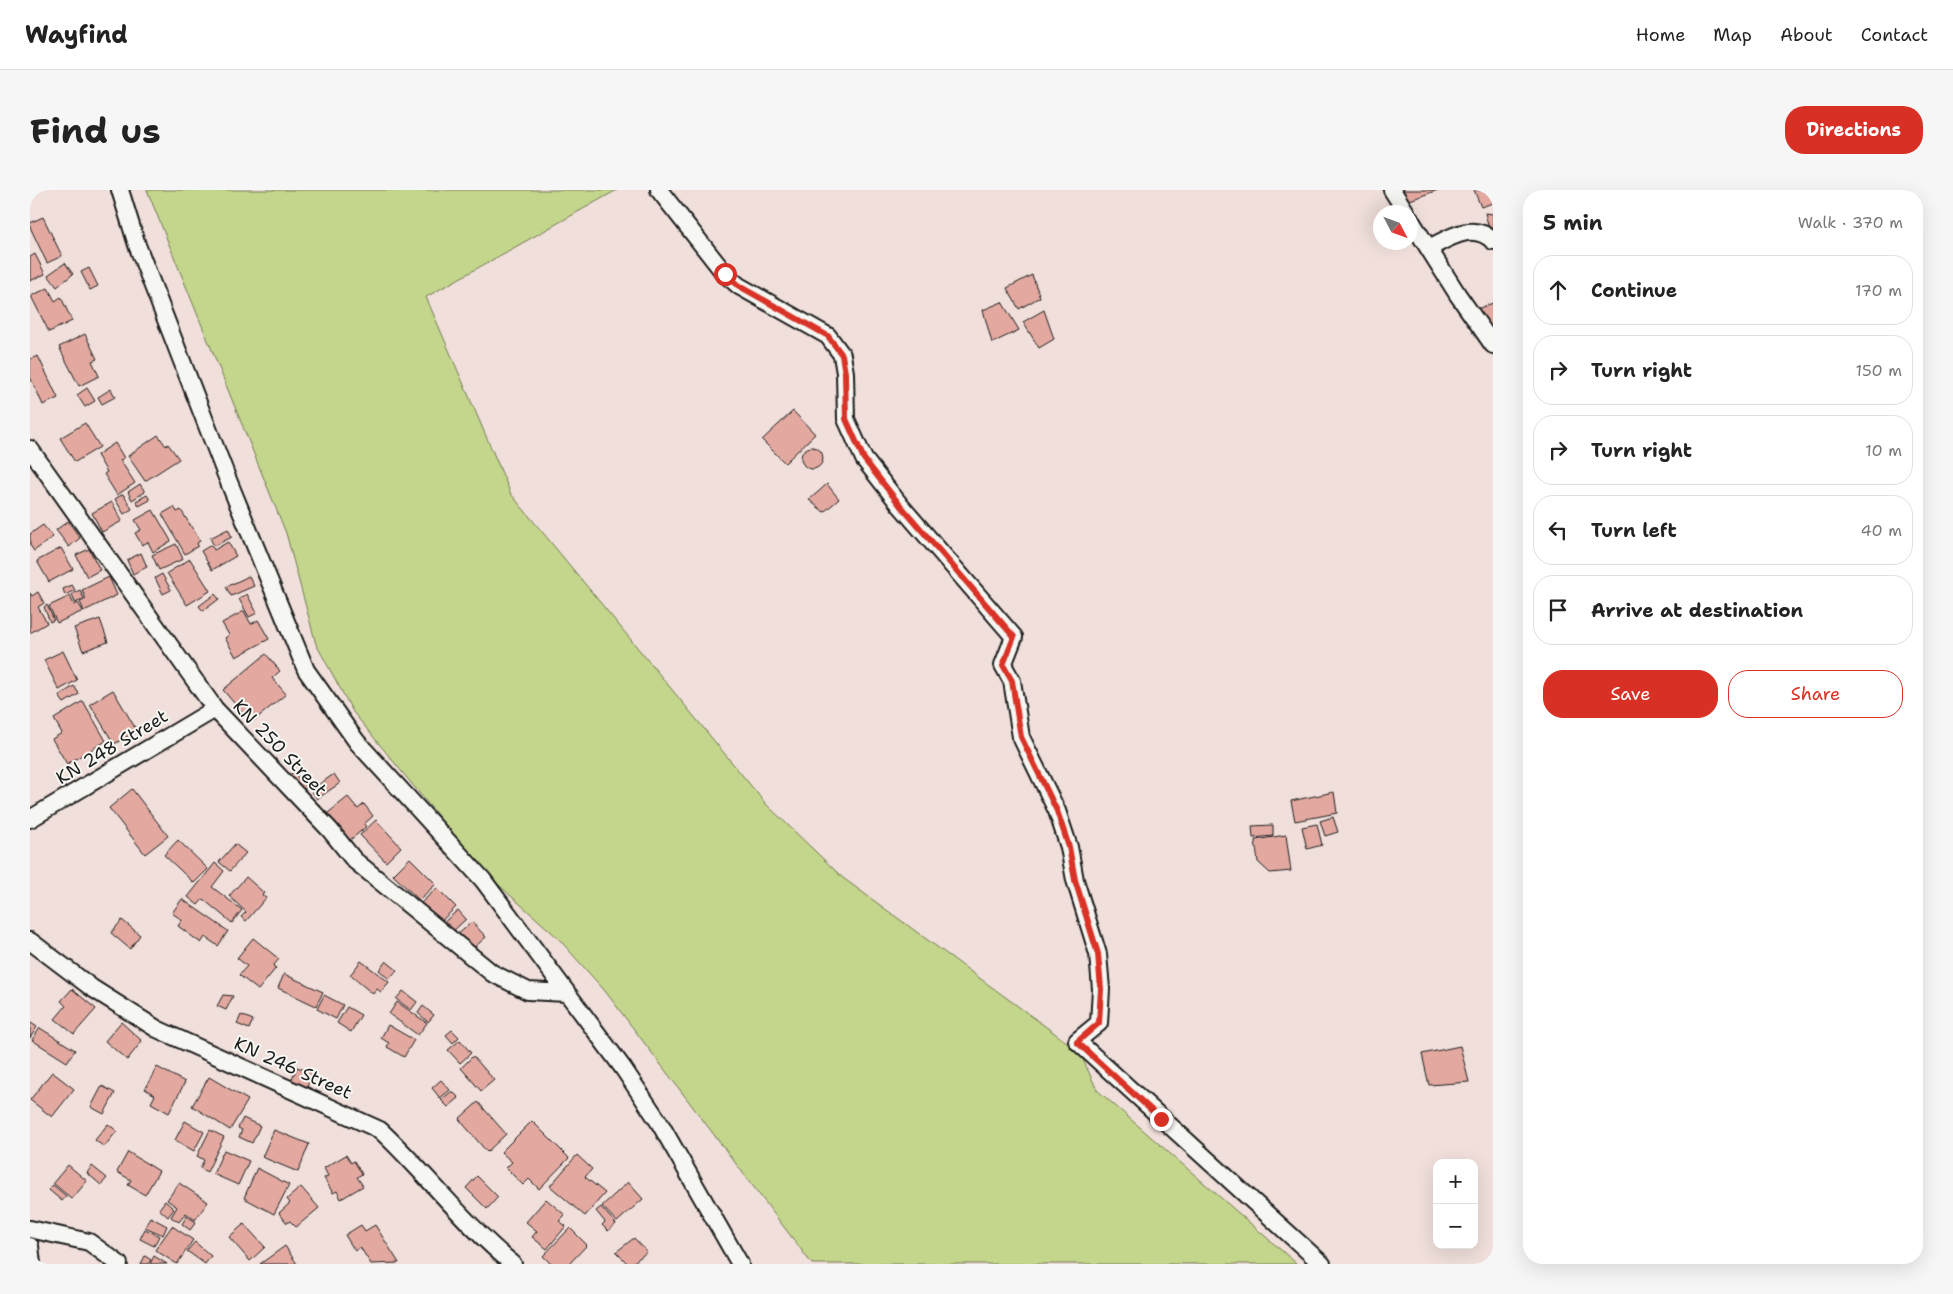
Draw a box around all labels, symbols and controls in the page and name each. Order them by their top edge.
text: Wayfind [25,19,128,51]
text: Home [1636,23,1685,47]
text: Map [1713,23,1752,47]
text: About [1780,23,1833,47]
text: Contact [1861,23,1928,47]
button: Directions [1785,106,1923,154]
text: Find us [30,107,161,154]
north arrow [1373,205,1418,250]
text: 5 min [1543,209,1603,237]
text: Walk · 370 m [1798,212,1903,233]
route start [714,263,737,286]
icon: ahead [1544,276,1572,304]
text: Continue [1591,278,1677,303]
text: 170 m [1855,280,1902,301]
icon: right [1544,356,1572,384]
text: Turn right [1591,358,1692,383]
text: 150 m [1855,360,1902,381]
icon: right [1544,436,1572,464]
text: Turn right [1591,438,1692,463]
text: 10 m [1865,440,1902,461]
icon: left [1544,516,1572,544]
text: Turn left [1591,518,1677,543]
text: 40 m [1860,520,1902,541]
icon: arrive [1544,596,1572,624]
text: Arrive at destination [1591,598,1803,623]
button: Save [1543,670,1718,718]
button: Share [1728,670,1903,718]
street label: KN 250 Street [228,694,332,802]
street label: KN 248 Street [52,704,173,790]
street label: KN 246 Street [230,1031,356,1105]
route end [1150,1108,1173,1131]
map controls [1433,1159,1478,1249]
button: + [1433,1159,1478,1204]
button: − [1433,1204,1478,1249]

